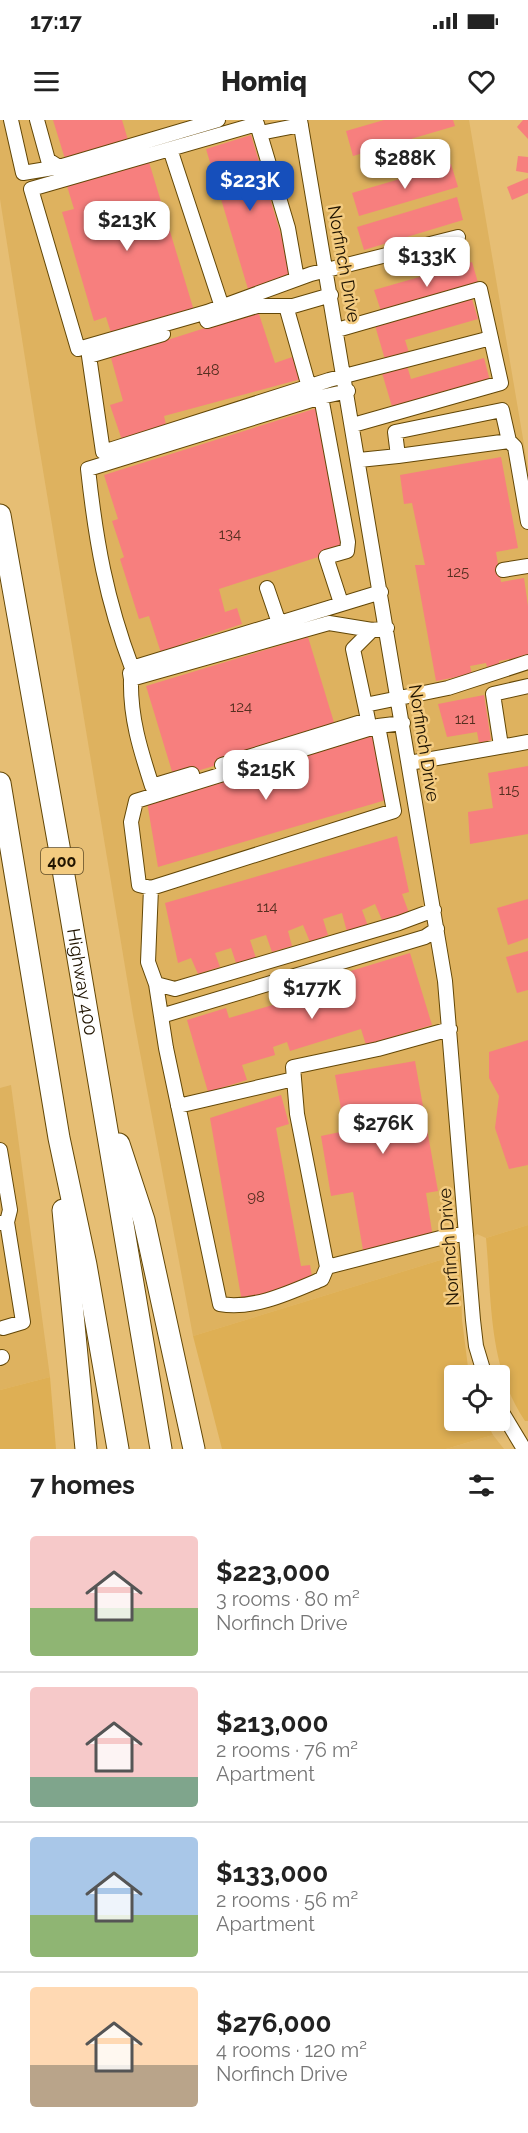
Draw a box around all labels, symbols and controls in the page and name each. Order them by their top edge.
text: 17:17 [30,8,82,34]
icon: menu [30,65,63,98]
icon: heart [465,65,498,98]
text: Homiq [221,66,307,97]
pin: $288K [363,139,447,190]
text: $288K [374,146,436,170]
pin: $223K [208,161,292,212]
text: $223K [220,168,280,192]
pin: $213K [85,201,169,252]
street label: Norfinch Drive [324,204,365,324]
text: $213K [98,208,156,232]
pin: $133K [385,237,469,288]
text: $133K [398,244,456,268]
house number: 148 [196,361,220,379]
house number: 134 [219,525,241,543]
house number: 125 [447,563,469,581]
street label: Norfinch Drive [405,683,444,803]
house number: 124 [230,698,252,716]
house number: 121 [455,710,476,728]
pin: $215K [224,750,308,801]
text: $215K [237,757,295,781]
house number: 115 [498,781,520,799]
road number: 400 [41,848,83,874]
house number: 114 [256,898,278,916]
street label: Highway 400 [63,927,102,1037]
pin: $177K [270,969,354,1020]
text: $177K [283,976,341,1000]
pin: $276K [341,1104,425,1155]
text: $276K [353,1111,413,1135]
street label: Norfinch Drive [434,1187,463,1307]
house number: 98 [247,1188,265,1206]
map controls [444,1365,510,1431]
button: locate [444,1365,510,1431]
icon: filters [465,1469,498,1502]
text: 7 homes [30,1470,135,1500]
text: $223,000 [216,1557,330,1587]
icon: home [78,1560,150,1632]
text: 3 rooms · 80 m² [216,1587,360,1611]
text: Norfinch Drive [216,1611,347,1635]
text: $213,000 [216,1708,328,1738]
icon: home [78,1711,150,1783]
text: 2 rooms · 76 m² [216,1738,358,1762]
text: Apartment [216,1762,315,1786]
text: $133,000 [216,1858,328,1888]
icon: home [78,1861,150,1933]
text: 2 rooms · 56 m² [216,1888,358,1912]
text: Apartment [216,1912,315,1936]
text: $276,000 [216,2008,331,2038]
icon: home [78,2011,150,2083]
text: 4 rooms · 120 m² [216,2038,367,2062]
text: Norfinch Drive [216,2062,347,2086]

